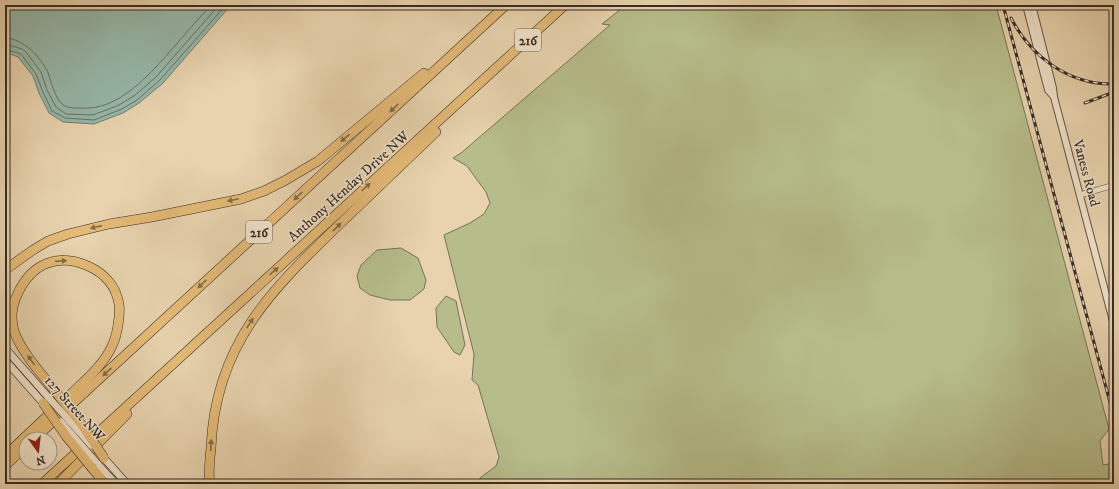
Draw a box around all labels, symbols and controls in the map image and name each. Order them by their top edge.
road number: 216 [515,29,541,51]
one-way arrow [389,104,399,113]
street label: Anthony Henday Drive NW [284,127,413,246]
one-way arrow [340,133,351,142]
street label: Vaness Road [1068,137,1104,209]
one-way arrow [361,183,371,192]
one-way arrow [293,191,303,201]
one-way arrow [227,198,239,204]
road number: 216 [246,221,272,243]
one-way arrow [332,222,342,232]
one-way arrow [90,225,103,231]
one-way arrow [55,257,67,264]
one-way arrow [269,267,279,276]
one-way arrow [198,279,207,288]
one-way arrow [246,318,254,328]
one-way arrow [27,355,35,365]
one-way arrow [102,367,112,377]
street label: 127 Street NW [40,372,109,445]
north arrow [18,431,58,471]
one-way arrow [207,439,214,451]
text: N [34,452,47,468]

